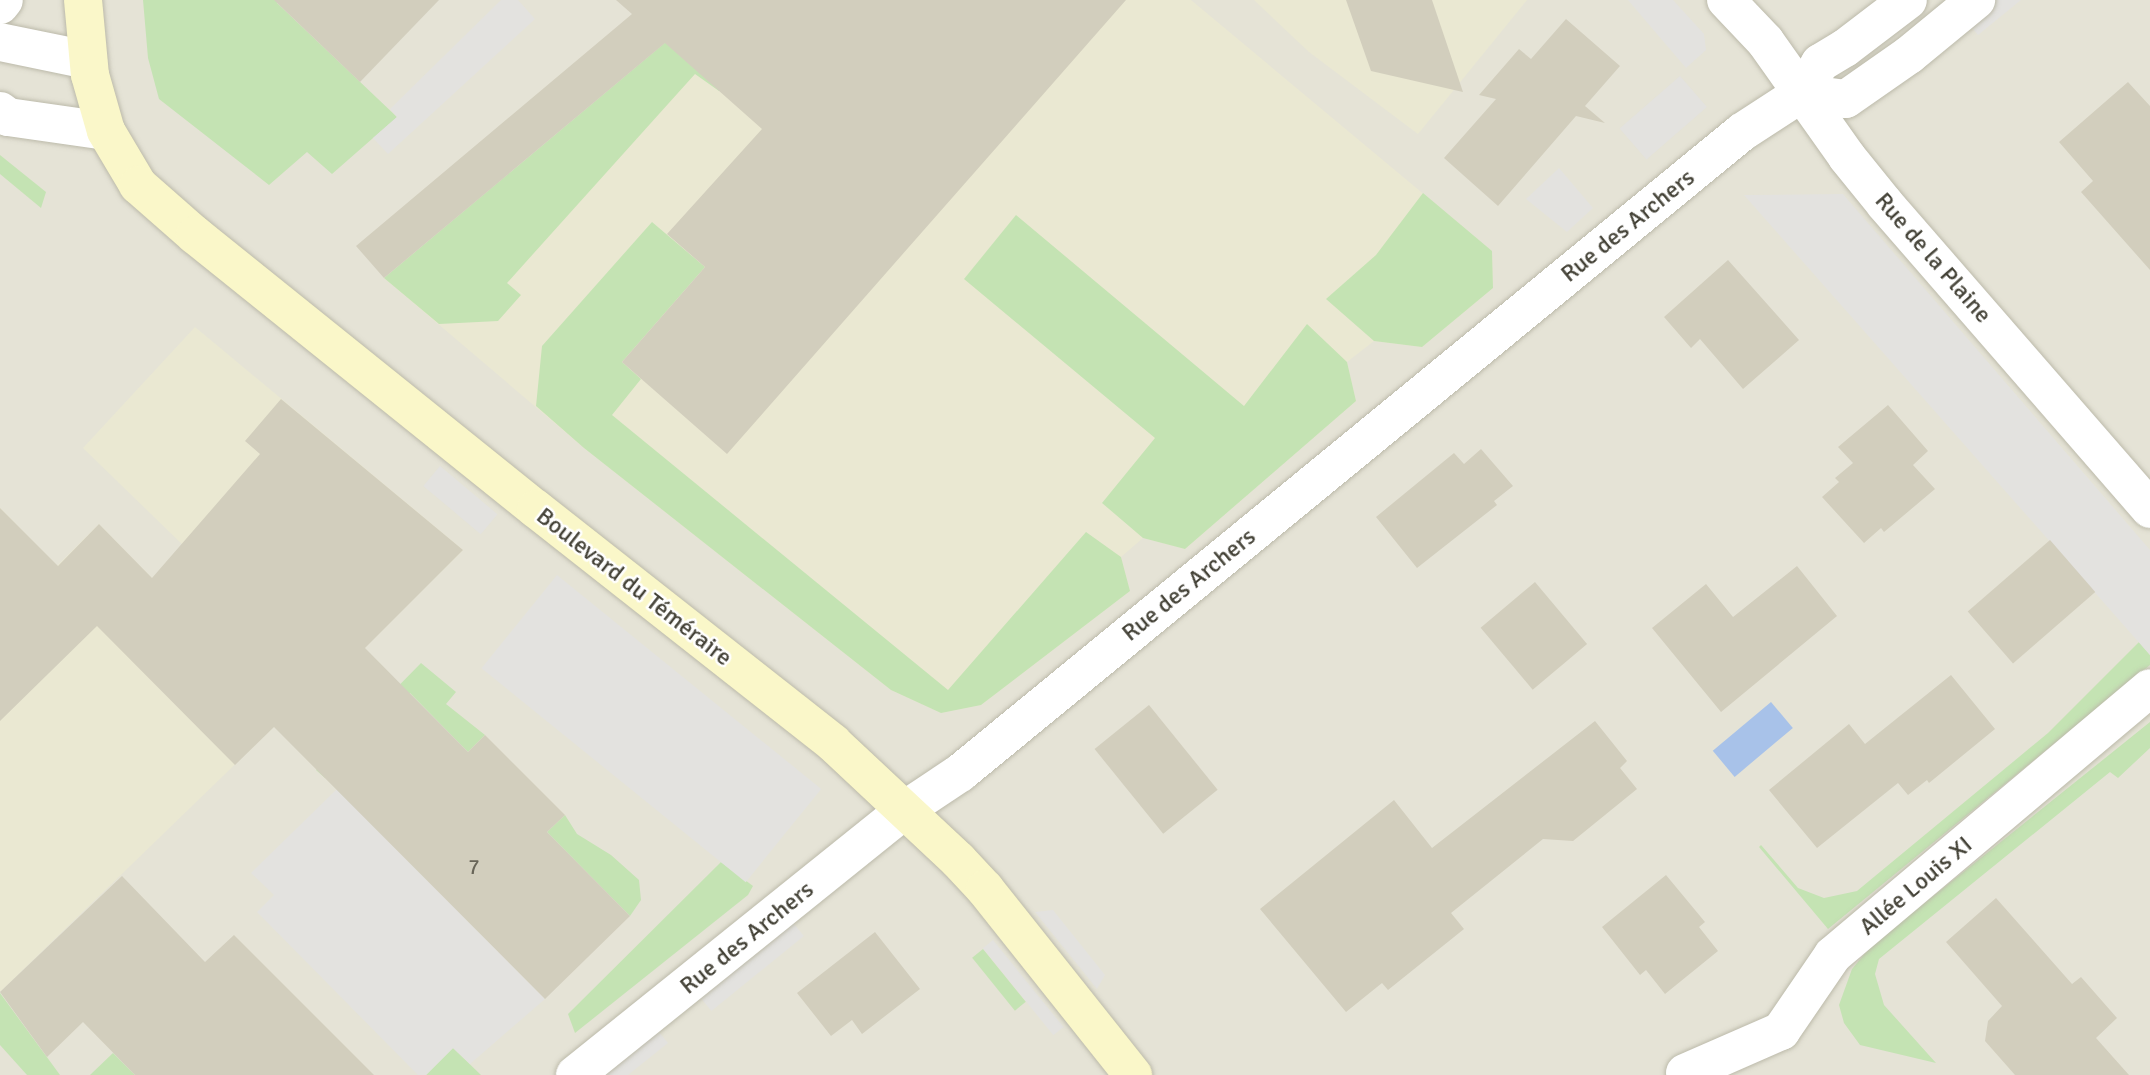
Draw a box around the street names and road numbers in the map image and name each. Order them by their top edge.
street label: Rue des Archers [1555,163,1701,289]
street label: Rue de la Plaine [1869,187,1997,329]
street label: Boulevard du Téméraire [531,502,737,672]
street label: Rue des Archers [1116,522,1262,648]
street label: Allée Louis XI [1854,831,1978,941]
street label: Rue des Archers [674,875,820,1001]

